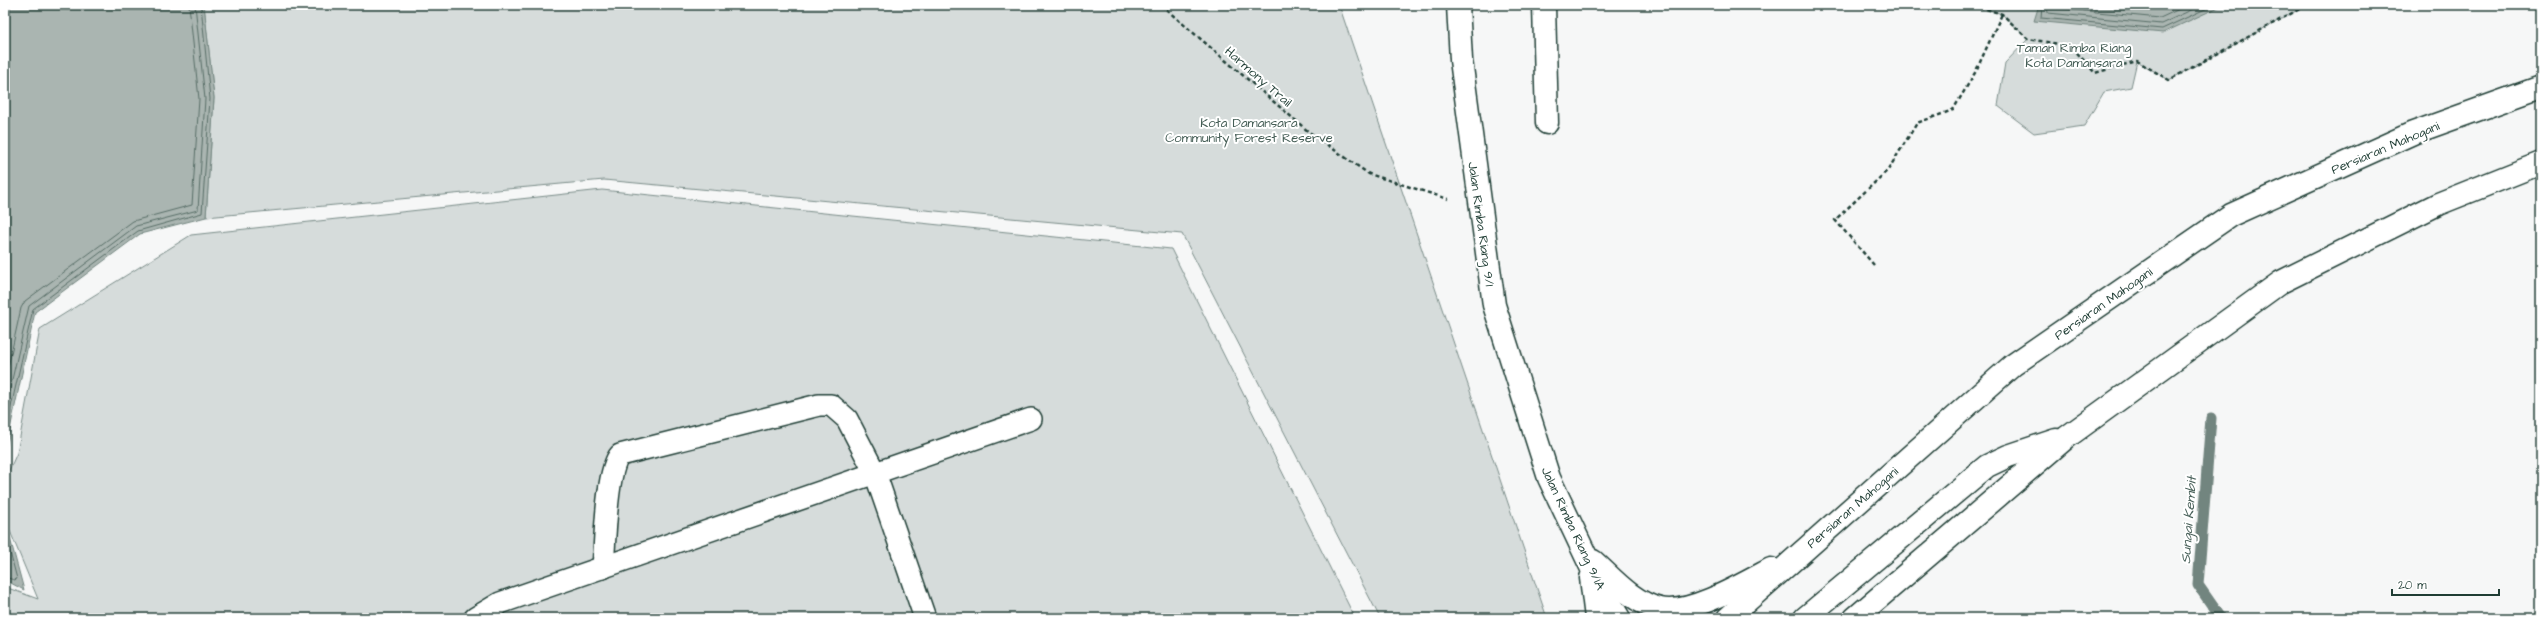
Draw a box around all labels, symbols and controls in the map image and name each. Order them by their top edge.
park label: Taman Rimba Riang Kota Damansara [2017,39,2132,72]
street label: Harmony Trail [1220,42,1296,112]
park label: Kota Damansara Community Forest Reserve [1165,114,1333,148]
street label: Persiaran Mahogani [2328,117,2443,180]
street label: Jalan Rimba Riang 9/1 [1462,161,1499,288]
street label: Persiaran Mahogani [2051,263,2157,345]
street label: Persiaran Mahogani [1803,463,1903,553]
street label: Jalan Rimba Riang 9/1A [1536,464,1610,594]
water label: Sungai Kembit [2176,474,2202,565]
scale bar [2392,571,2499,597]
text: 20 m [2398,577,2427,594]

